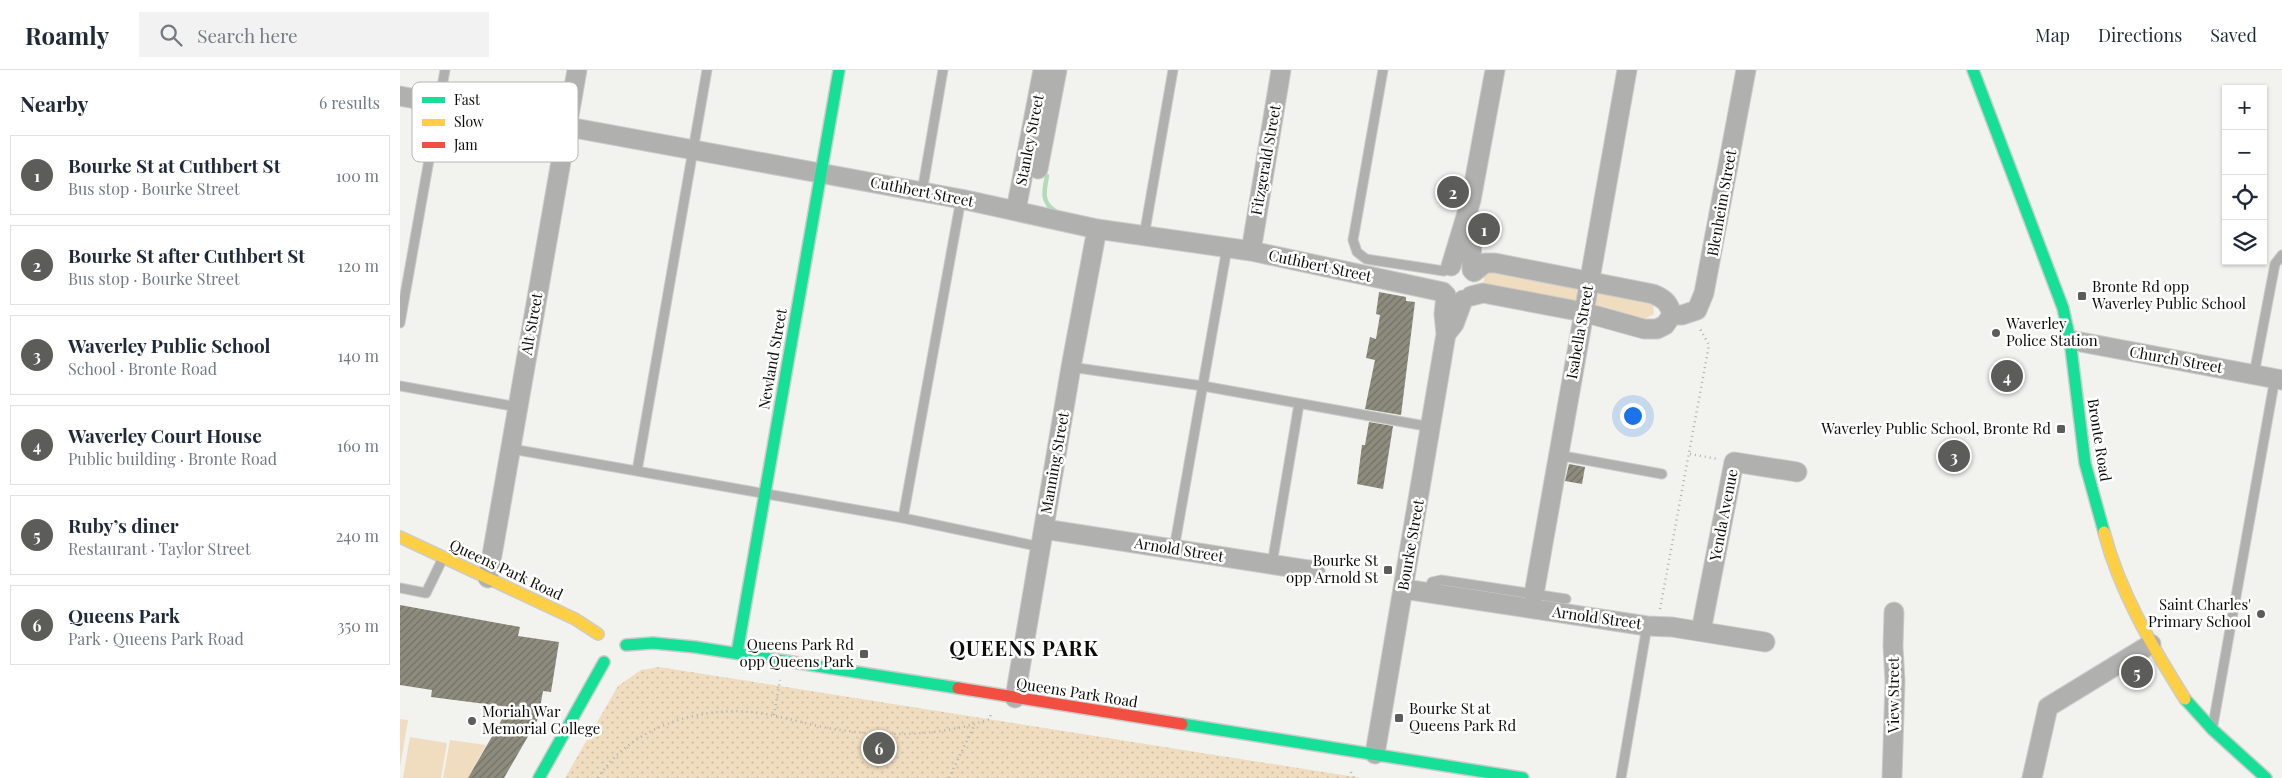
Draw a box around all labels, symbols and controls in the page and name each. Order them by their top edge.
search box [139,12,489,57]
text: Roamly [25,19,109,51]
icon: search [157,21,185,49]
text: Search here [197,22,298,48]
text: Map [2035,23,2070,47]
text: Directions [2098,23,2182,47]
text: Saved [2210,23,2257,47]
legend [412,82,578,162]
map controls [2222,85,2267,265]
button: + [2222,85,2267,130]
text: Nearby [20,89,89,117]
text: Fast [454,90,481,109]
text: 6 results [319,92,380,113]
street label: Stanley Street [1010,92,1048,187]
street label: Fitzgerald Street [1245,102,1285,217]
text: Slow [454,112,484,131]
button: − [2222,130,2267,175]
text: Jam [453,135,478,154]
street label: Blenheim Street [1702,147,1740,258]
text: Bourke St at Cuthbert St [68,152,280,178]
text: 1 [34,165,40,186]
text: 100 m [336,165,379,186]
street label: Cuthbert Street [869,171,976,211]
pin: 2 [1437,173,1469,211]
button: locate [2222,175,2267,220]
text: Bus stop · Bourke Street [68,178,240,199]
pin: 1 [1468,210,1500,248]
button: layers [2222,220,2267,265]
text: Bourke St after Cuthbert St [68,242,305,268]
street label: Cuthbert Street [1267,244,1374,286]
text: 2 [33,255,41,276]
text: 120 m [338,255,379,276]
text: Bus stop · Bourke Street [68,268,240,289]
place label: Bronte Rd opp Waverley Public School [2091,276,2246,313]
street label: Isabella Street [1561,283,1597,380]
street label: Alt Street [516,290,546,357]
marker: Bronte Rd opp Waverley Public School [2076,290,2088,302]
street label: Newland Street [753,306,791,411]
place label: Waverley Police Station [2005,313,2098,350]
marker: Waverley Police Station [1990,327,2002,339]
text: Waverley Public School [68,332,270,358]
street label: Church Street [2128,341,2225,377]
text: 3 [33,345,41,366]
text: 140 m [337,345,379,366]
pin: 4 [1991,357,2023,395]
text: School · Bronte Road [68,358,217,379]
street label: Bronte Road [2084,397,2116,483]
your location [1620,403,1646,429]
street label: Manning Street [1035,409,1073,516]
place label: Waverley Public School, Bronte Rd [1820,418,2051,438]
text: Waverley Court House [68,422,262,448]
marker: Waverley Public School, Bronte Rd [2055,423,2067,435]
text: 4 [33,435,41,456]
text: 160 m [337,435,379,456]
pin: 3 [1938,437,1970,475]
text: Public building · Bronte Road [68,448,277,469]
street label: Yenda Avenue [1704,467,1742,563]
street label: Bourke Street [1392,497,1428,592]
text: Ruby’s diner [68,512,179,538]
text: 5 [33,525,41,546]
text: 240 m [336,525,379,546]
street label: Arnold Street [1132,532,1226,566]
street label: Queens Park Road [447,534,567,604]
text: Restaurant · Taylor Street [68,538,251,559]
place label: Bourke St opp Arnold St [1286,550,1379,587]
marker: Bourke St opp Arnold St [1382,564,1394,576]
place label: Saint Charles' Primary School [2148,594,2251,631]
street label: Arnold Street [1550,601,1644,633]
text: Queens Park [68,602,180,628]
marker: Saint Charles' Primary School [2255,608,2267,620]
text: 6 [33,615,41,636]
text: 350 m [337,615,379,636]
text: Park · Queens Park Road [68,628,244,649]
place label: Queens Park Rd opp Queens Park [739,634,855,671]
district label: QUEENS PARK [949,634,1099,661]
marker: Queens Park Rd opp Queens Park [858,648,870,660]
pin: 5 [2121,653,2153,691]
street label: View Street [1883,656,1903,734]
street label: Queens Park Road [1015,673,1140,712]
place label: Bourke St at Queens Park Rd [1409,698,1516,735]
place label: Moriah War Memorial College [482,701,600,738]
marker: Bourke St at Queens Park Rd [1393,712,1405,724]
marker: Moriah War Memorial College [466,715,478,727]
pin: 6 [863,729,895,767]

